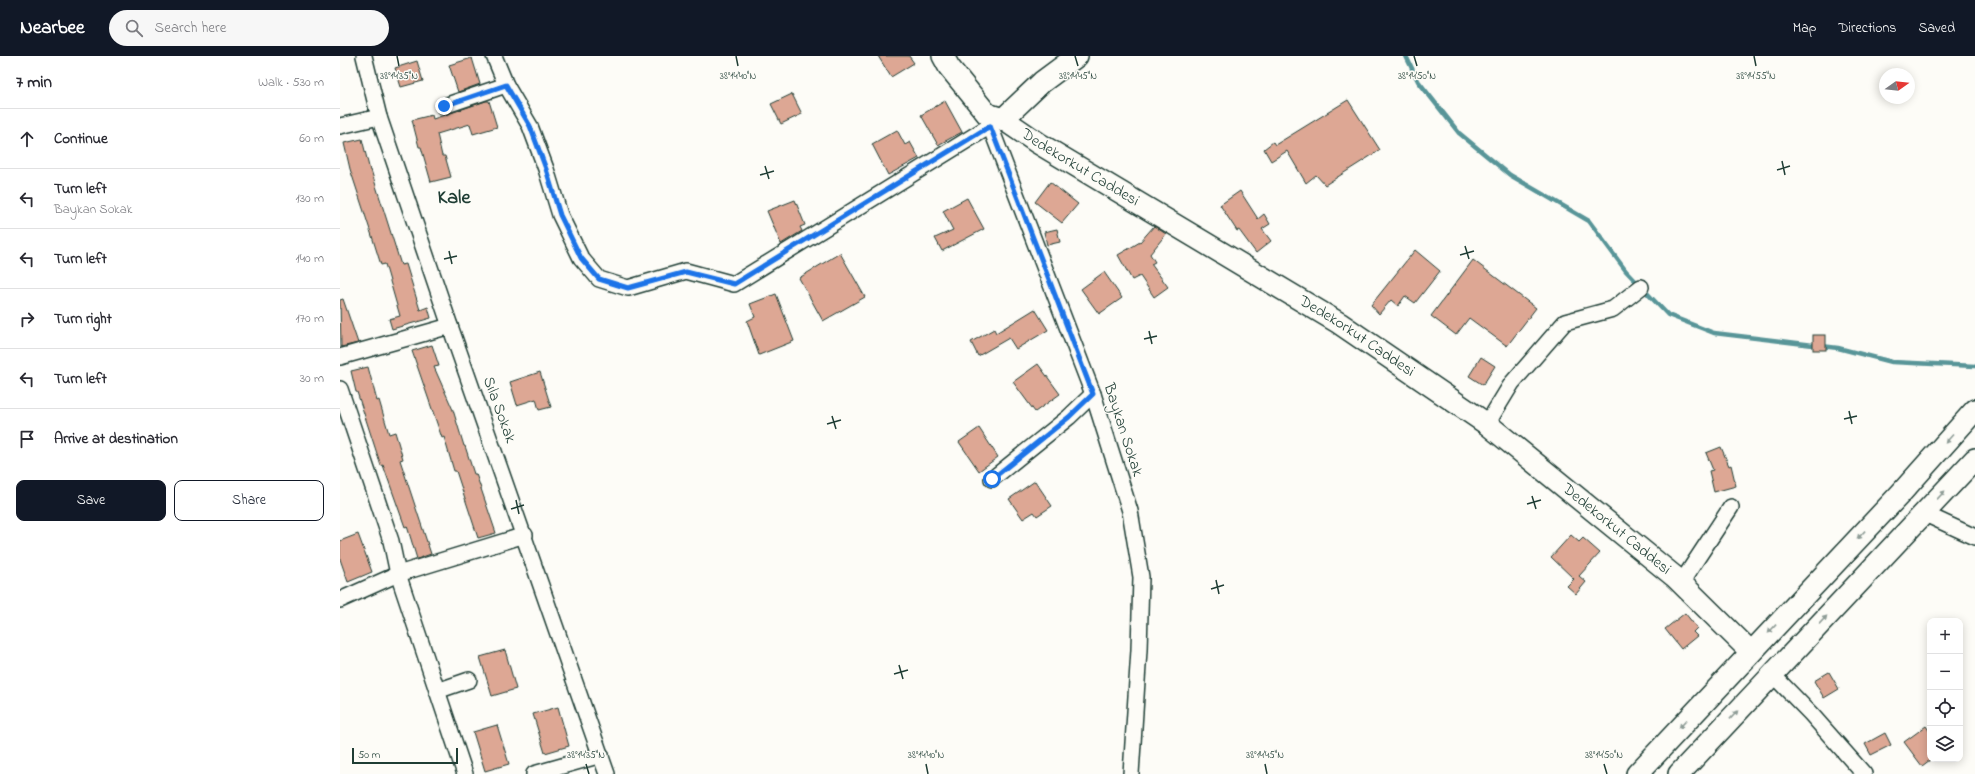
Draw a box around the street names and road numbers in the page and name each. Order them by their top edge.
street label: Dedekorkut Caddesi [1015,122,1144,213]
street label: Dedekorkut Caddesi [1293,289,1420,383]
street label: Sıla Sokak [476,373,522,448]
street label: Baykan Sokak [1096,379,1150,481]
street label: Dedekorkut Caddesi [1556,477,1676,581]

